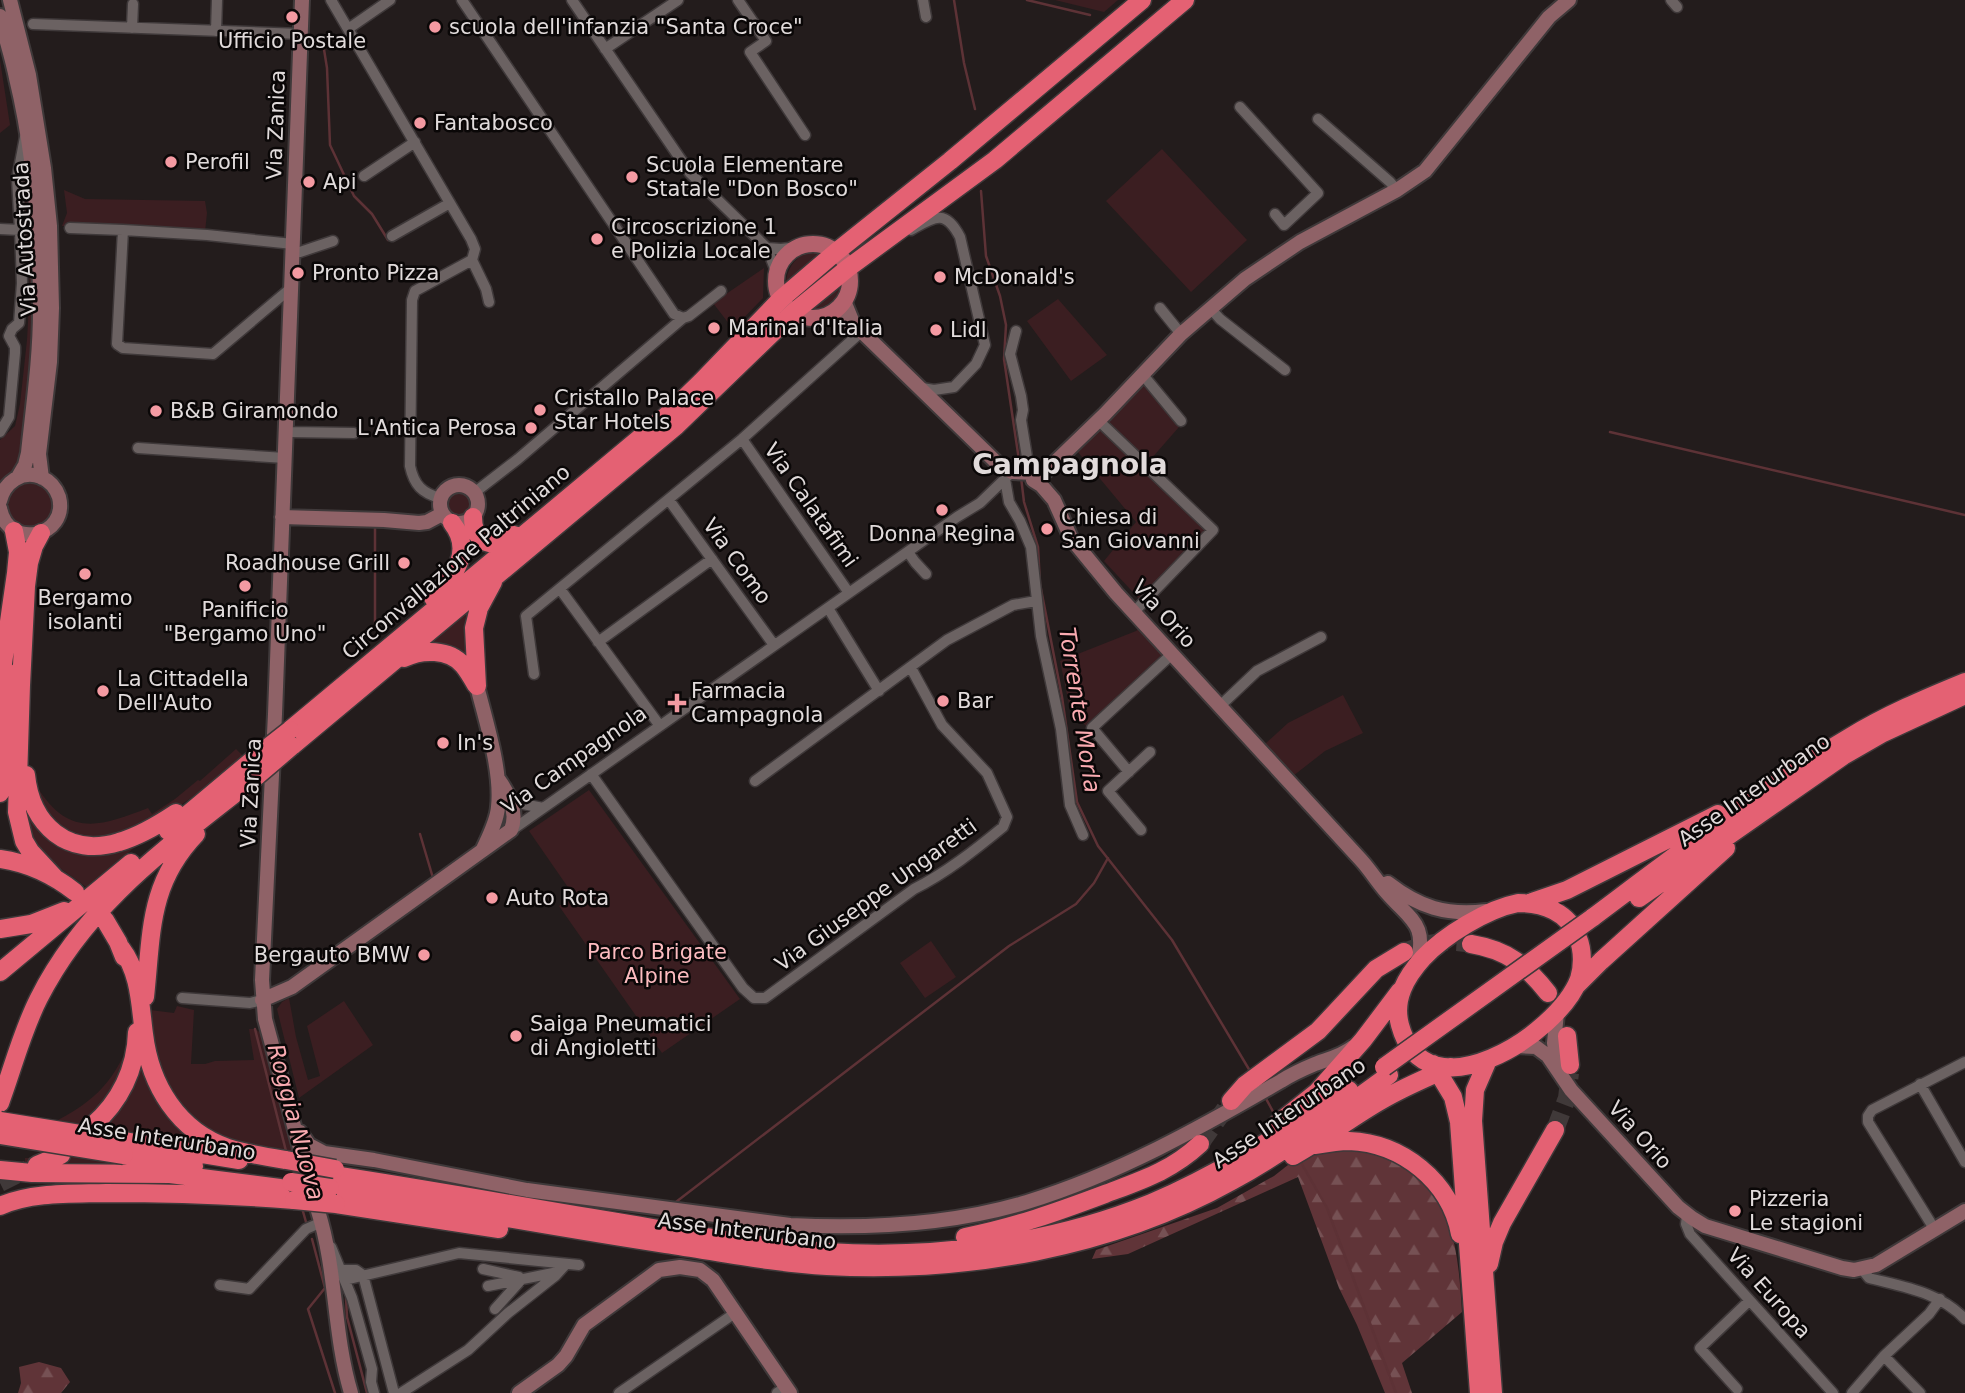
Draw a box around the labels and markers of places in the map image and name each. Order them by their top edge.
marker: Ufficio Postale [284,9,300,25]
place label: scuola dell'infanzia "Santa Croce" [449,15,803,39]
marker: scuola dell'infanzia "Santa Croce" [427,19,443,35]
place label: Ufficio Postale [218,29,366,53]
place label: Fantabosco [434,111,553,135]
marker: Fantabosco [412,115,428,131]
place label: Perofil [185,150,250,174]
place label: Scuola Elementare Statale "Don Bosco" [646,153,858,201]
marker: Perofil [163,154,179,170]
marker: Scuola Elementare Statale "Don Bosco" [624,169,640,185]
place label: Api [323,170,357,194]
marker: Api [301,174,317,190]
place label: Circoscrizione 1 e Polizia Locale [611,215,777,263]
marker: Circoscrizione 1 e Polizia Locale [589,231,605,247]
place label: Pronto Pizza [312,261,439,285]
marker: Pronto Pizza [290,265,306,281]
place label: McDonald's [954,265,1075,289]
marker: McDonald's [932,269,948,285]
place label: Marinai d'Italia [728,316,883,340]
place label: Lidl [950,318,987,342]
marker: Marinai d'Italia [706,320,722,336]
marker: Lidl [928,322,944,338]
place label: Cristallo Palace Star Hotels [554,386,714,434]
place label: B&B Giramondo [170,399,338,423]
marker: Cristallo Palace Star Hotels [532,402,548,418]
marker: B&B Giramondo [148,403,164,419]
place label: L'Antica Perosa [357,416,517,440]
marker: L'Antica Perosa [523,420,539,436]
marker: Donna Regina [934,502,950,518]
place label: Chiesa di San Giovanni [1061,505,1200,553]
marker: Chiesa di San Giovanni [1039,521,1055,537]
place label: Donna Regina [868,522,1016,546]
place label: Roadhouse Grill [225,551,390,575]
marker: Roadhouse Grill [396,555,412,571]
marker: Bergamo isolanti [77,566,93,582]
marker: Panificio "Bergamo Uno" [237,578,253,594]
place label: Bergamo isolanti [37,586,133,634]
place label: Panificio "Bergamo Uno" [164,598,326,646]
place label: La Cittadella Dell'Auto [117,667,249,715]
place label: Farmacia Campagnola [691,679,823,727]
marker: La Cittadella Dell'Auto [95,683,111,699]
place label: Bar [957,689,993,713]
marker: Bar [935,693,951,709]
marker: Farmacia Campagnola [669,695,685,711]
place label: In's [457,731,493,755]
marker: In's [435,735,451,751]
place label: Auto Rota [506,886,609,910]
marker: Auto Rota [484,890,500,906]
place label: Bergauto BMW [254,943,410,967]
marker: Bergauto BMW [416,947,432,963]
place label: Saiga Pneumatici di Angioletti [530,1012,712,1060]
marker: Saiga Pneumatici di Angioletti [508,1028,524,1044]
place label: Pizzeria Le stagioni [1749,1187,1863,1235]
marker: Pizzeria Le stagioni [1727,1203,1743,1219]

